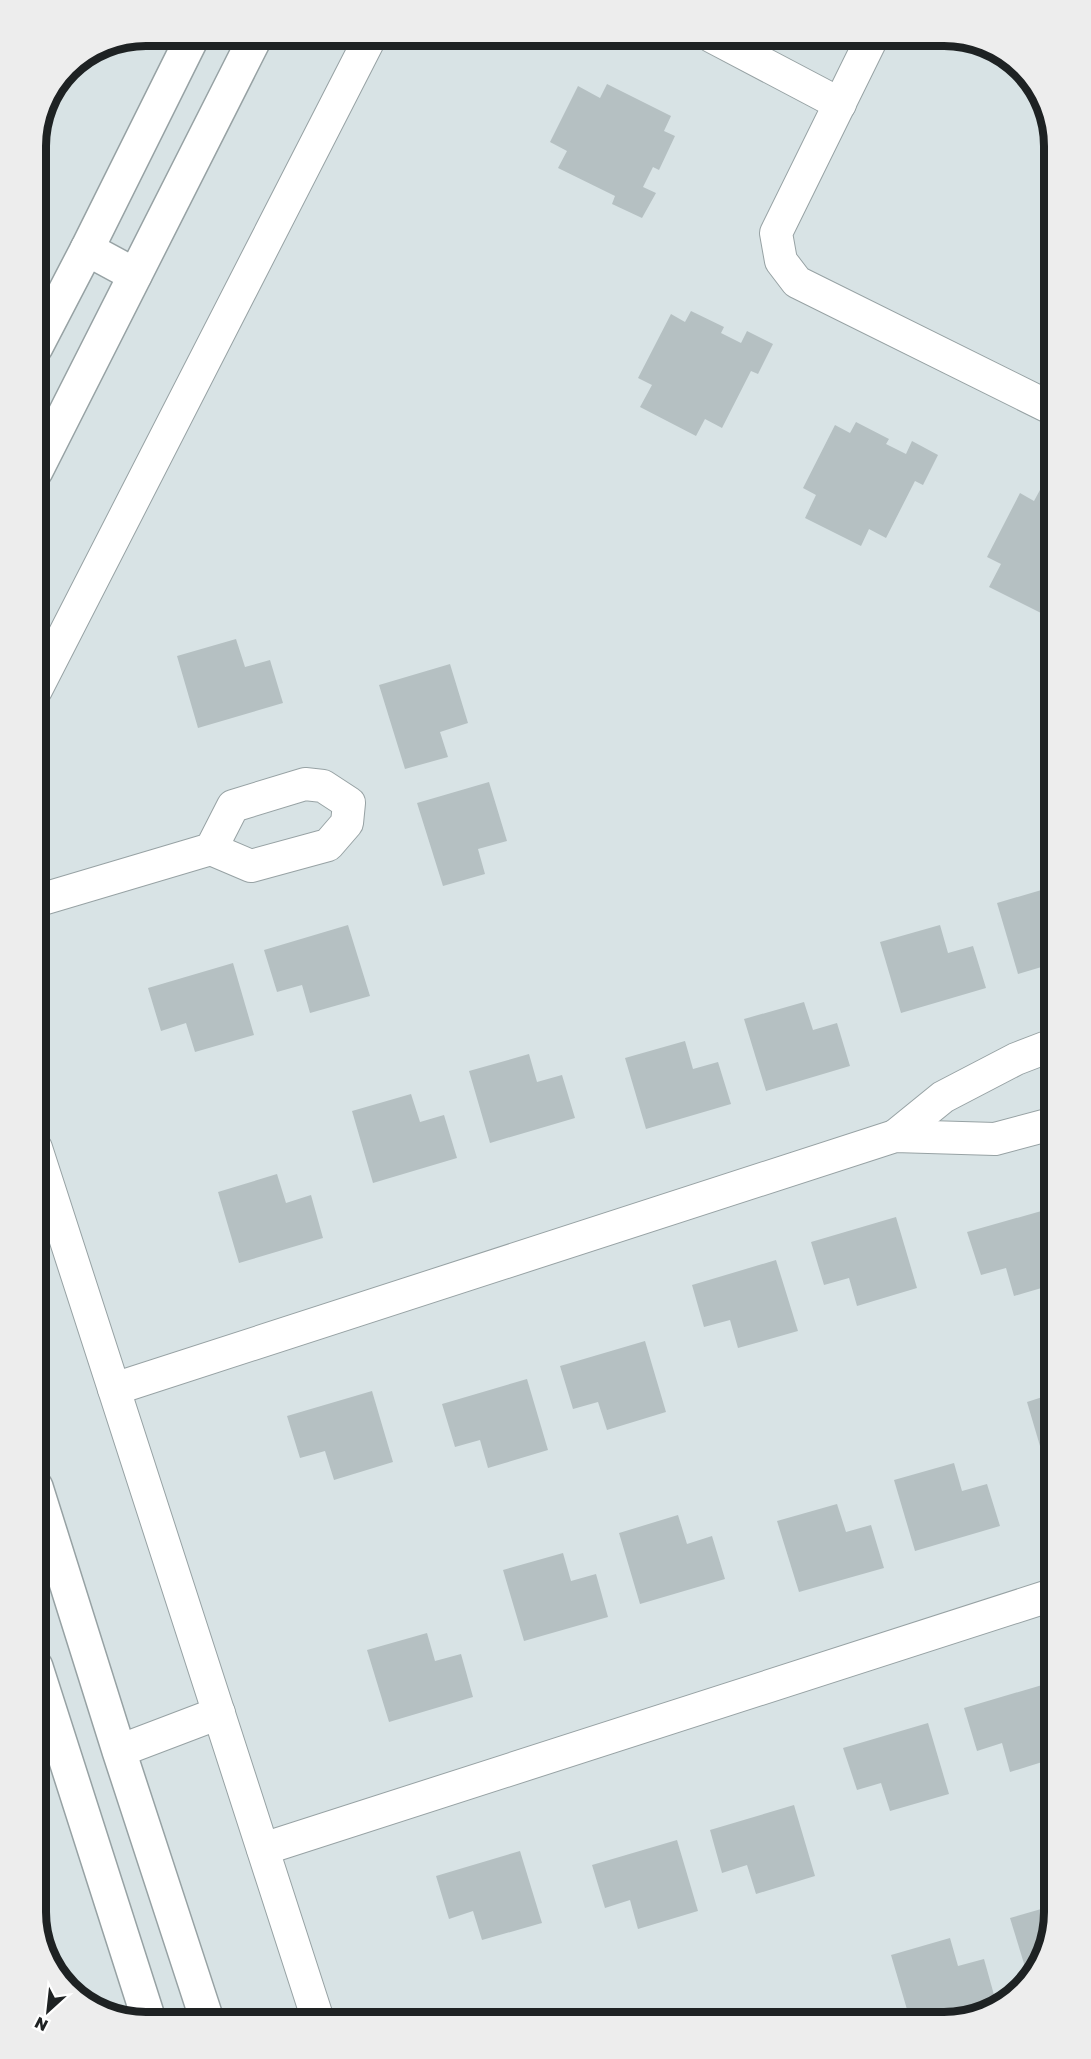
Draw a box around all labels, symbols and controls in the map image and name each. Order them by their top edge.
north arrow [18,1981,78,2041]
text: N [31,2013,51,2036]

